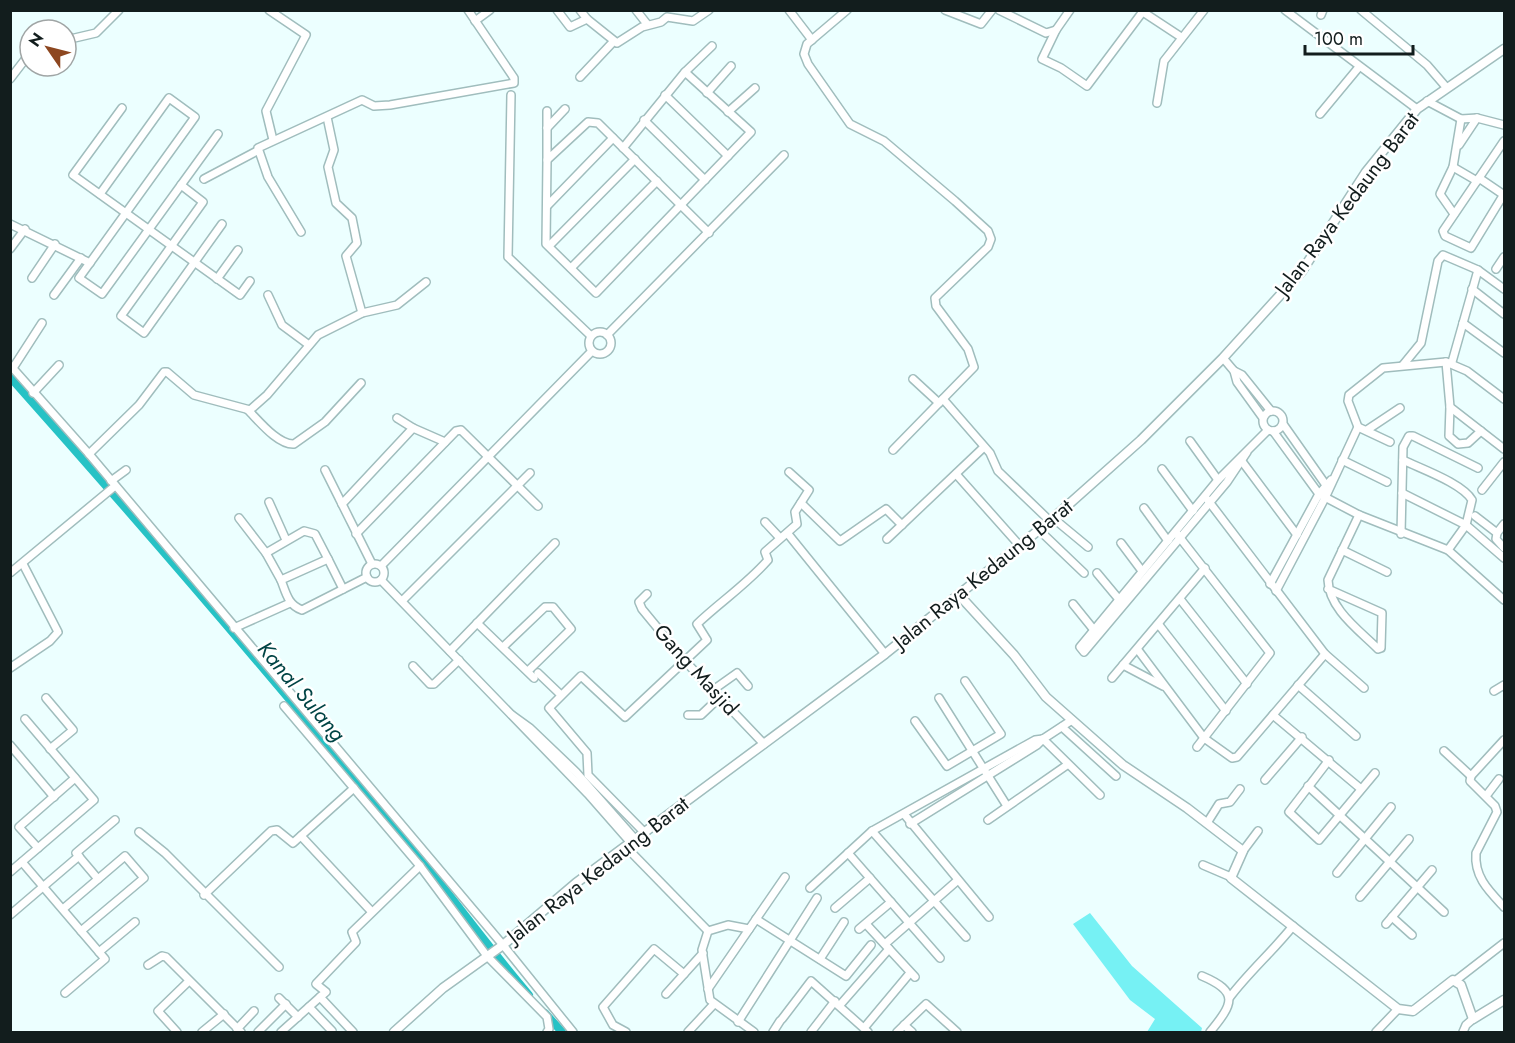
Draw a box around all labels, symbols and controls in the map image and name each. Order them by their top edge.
north arrow [18,18,78,78]
scale bar [1305,18,1413,56]
text: 100 m [1314,26,1363,52]
text: N [23,28,49,51]
street label: Jalan Raya Kedaung Barat [1266,106,1426,305]
street label: Jalan Raya Kedaung Barat [884,492,1079,658]
street label: Gang Masjid [647,618,745,722]
water label: Kanal Sulang [250,634,354,748]
street label: Jalan Raya Kedaung Barat [498,789,695,952]

